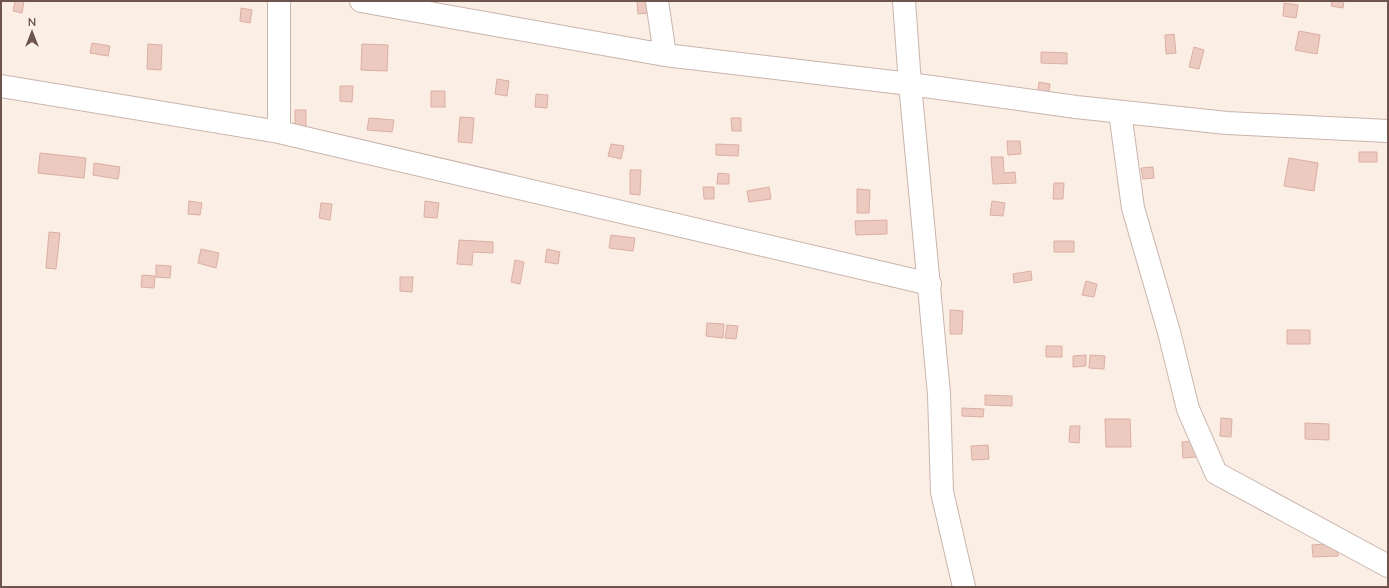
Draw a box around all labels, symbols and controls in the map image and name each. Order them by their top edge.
north arrow [12,12,52,52]
text: N [28,15,36,28]

